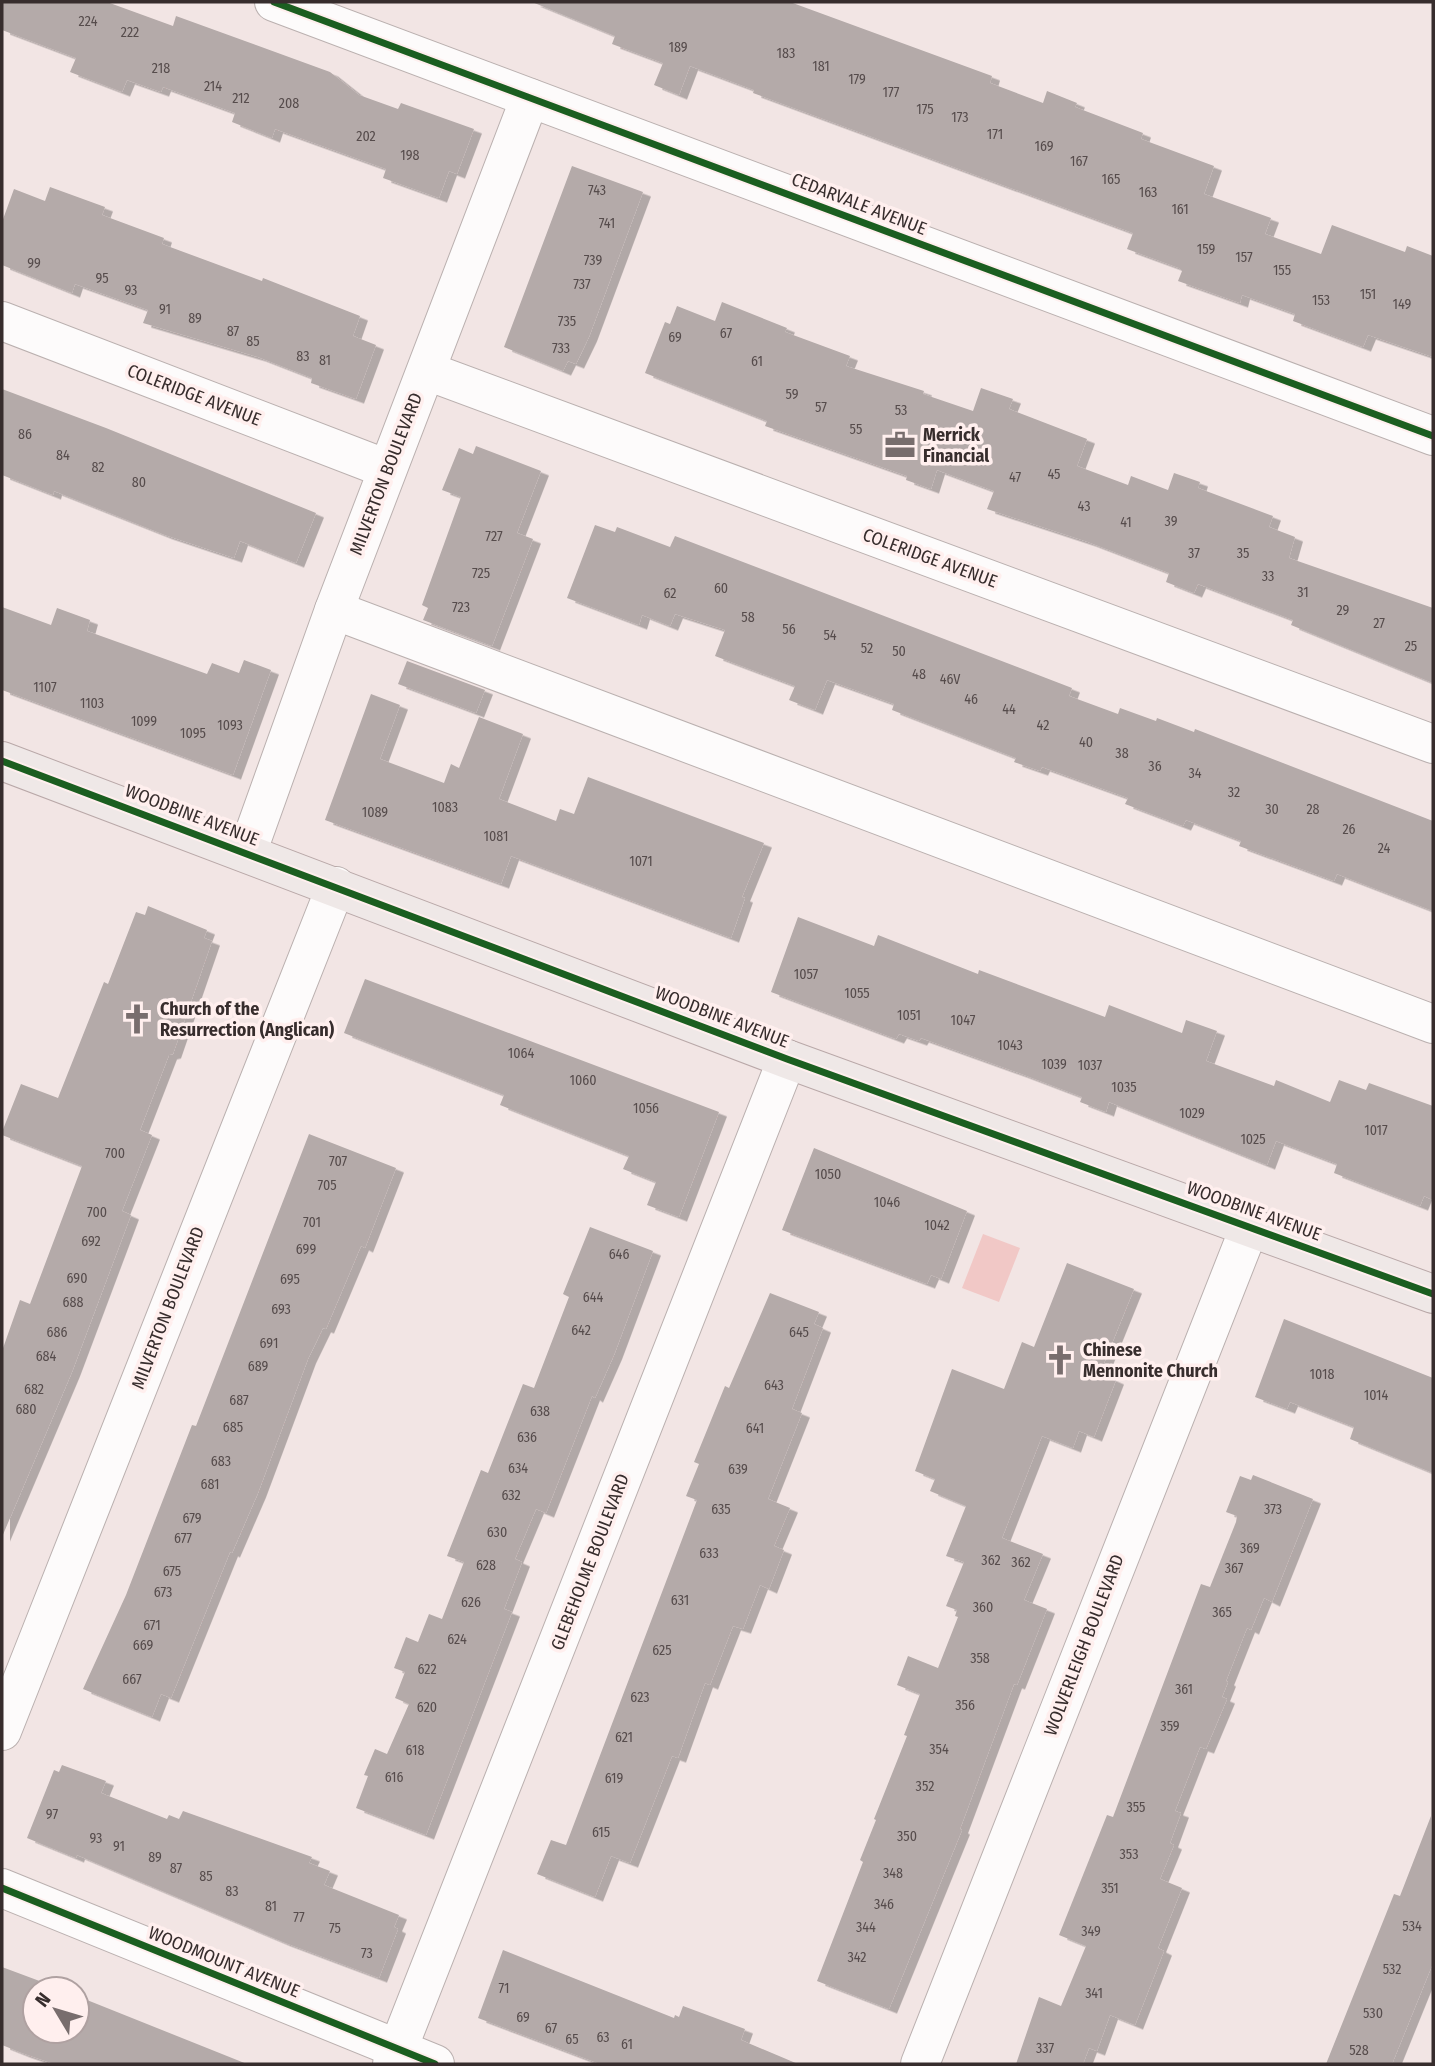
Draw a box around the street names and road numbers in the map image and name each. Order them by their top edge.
street label: CEDARVALE AVENUE [788,168,930,240]
street label: COLERIDGE AVENUE [124,359,264,431]
street label: MILVERTON BOULEVARD [345,390,427,558]
street label: COLERIDGE AVENUE [860,524,1000,592]
street label: WOODBINE AVENUE [122,779,262,851]
street label: WOODBINE AVENUE [652,981,792,1053]
street label: WOODBINE AVENUE [1184,1176,1324,1246]
street label: MILVERTON BOULEVARD [127,1224,209,1392]
street label: GLEBEHOLME BOULEVARD [546,1471,634,1653]
street label: WOLVERLEIGH BOULEVARD [1039,1551,1129,1739]
street label: WOODMOUNT AVENUE [145,1922,303,2002]

